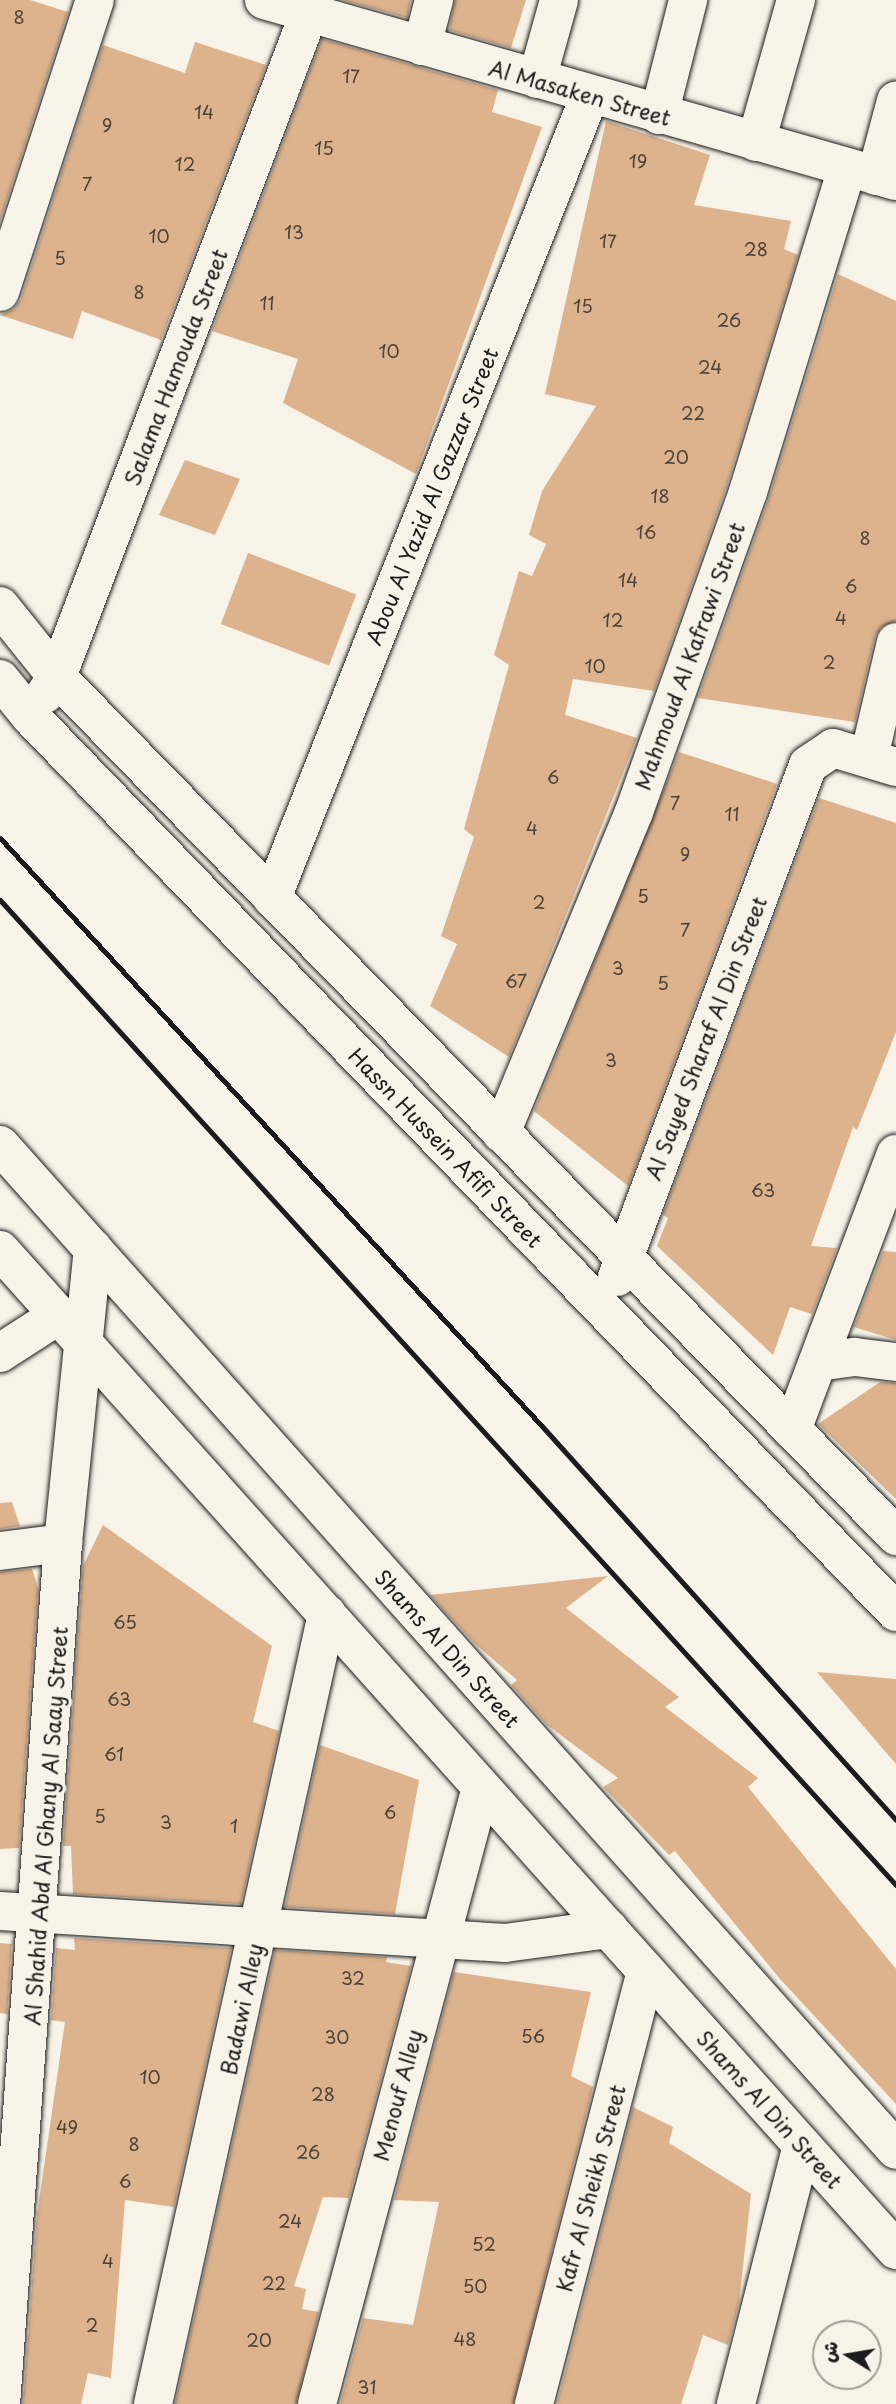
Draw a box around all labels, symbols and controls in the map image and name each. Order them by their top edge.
house number: 8 [13,6,25,28]
street label: Al Masaken Street [485,54,675,130]
house number: 17 [342,65,360,87]
house number: 14 [194,101,214,123]
house number: 9 [102,114,112,136]
house number: 15 [314,137,334,159]
house number: 19 [629,150,647,172]
house number: 12 [175,153,195,175]
house number: 7 [82,173,92,195]
house number: 13 [284,221,304,243]
house number: 10 [148,225,170,247]
house number: 17 [599,230,617,252]
house number: 28 [744,238,768,260]
street label: Salama Hamouda Street [118,245,232,489]
house number: 5 [54,247,66,269]
house number: 8 [133,281,145,303]
house number: 11 [259,292,275,314]
house number: 15 [573,295,593,317]
house number: 26 [717,309,741,331]
house number: 10 [378,340,400,362]
street label: Abou Al Yazid Al Gazzar Street [360,343,502,649]
house number: 24 [698,356,722,378]
house number: 22 [681,402,705,424]
house number: 20 [663,446,689,468]
house number: 18 [650,485,670,507]
street label: Mahmoud Al Kafrawi Street [629,518,749,794]
house number: 16 [636,521,656,543]
house number: 8 [859,527,871,549]
house number: 14 [618,569,638,591]
house number: 6 [845,575,857,597]
house number: 4 [835,607,847,629]
house number: 12 [603,609,623,631]
house number: 2 [823,651,835,673]
house number: 10 [584,655,606,677]
house number: 6 [547,766,559,788]
house number: 7 [670,792,680,814]
house number: 11 [724,803,740,825]
house number: 4 [526,817,538,839]
house number: 9 [680,843,690,865]
house number: 5 [637,885,649,907]
street label: Al Sayed Sharaf Al Din Street [638,890,772,1186]
house number: 2 [533,891,545,913]
house number: 7 [680,919,690,941]
house number: 3 [612,957,624,979]
house number: 67 [505,970,527,992]
house number: 5 [657,972,669,994]
street label: Hassn Hussein Afifi Street [343,1041,549,1253]
house number: 3 [605,1049,617,1071]
house number: 63 [751,1179,775,1201]
street label: Shams Al Din Street [369,1563,527,1733]
house number: 65 [113,1611,137,1633]
street label: Al Shahid Abd Al Ghany Al Saay Street [18,1624,72,2028]
house number: 63 [107,1688,131,1710]
house number: 61 [104,1743,124,1765]
house number: 6 [384,1801,396,1823]
house number: 5 [94,1805,106,1827]
house number: 3 [160,1811,172,1833]
house number: 1 [230,1815,238,1837]
street label: Badawi Alley [215,1941,267,2077]
house number: 32 [341,1967,365,1989]
street label: Shams Al Din Street [691,2024,849,2194]
house number: 56 [521,2025,545,2047]
house number: 30 [324,2026,350,2048]
street label: Menouf Alley [367,2027,427,2163]
house number: 10 [139,2066,161,2088]
street label: Kafr Al Sheikh Street [550,2081,630,2295]
house number: 28 [311,2083,335,2105]
house number: 49 [56,2116,78,2138]
house number: 8 [128,2133,140,2155]
house number: 26 [296,2141,320,2163]
house number: 6 [119,2170,131,2192]
house number: 24 [278,2210,302,2232]
house number: 52 [472,2233,496,2255]
house number: 4 [102,2250,114,2272]
house number: 22 [262,2272,286,2294]
house number: 50 [463,2275,487,2297]
house number: 2 [86,2314,98,2336]
north arrow [812,2320,882,2390]
house number: 48 [453,2328,477,2350]
house number: 20 [246,2329,272,2351]
text: ش [813,2338,844,2364]
house number: 31 [358,2376,376,2398]

